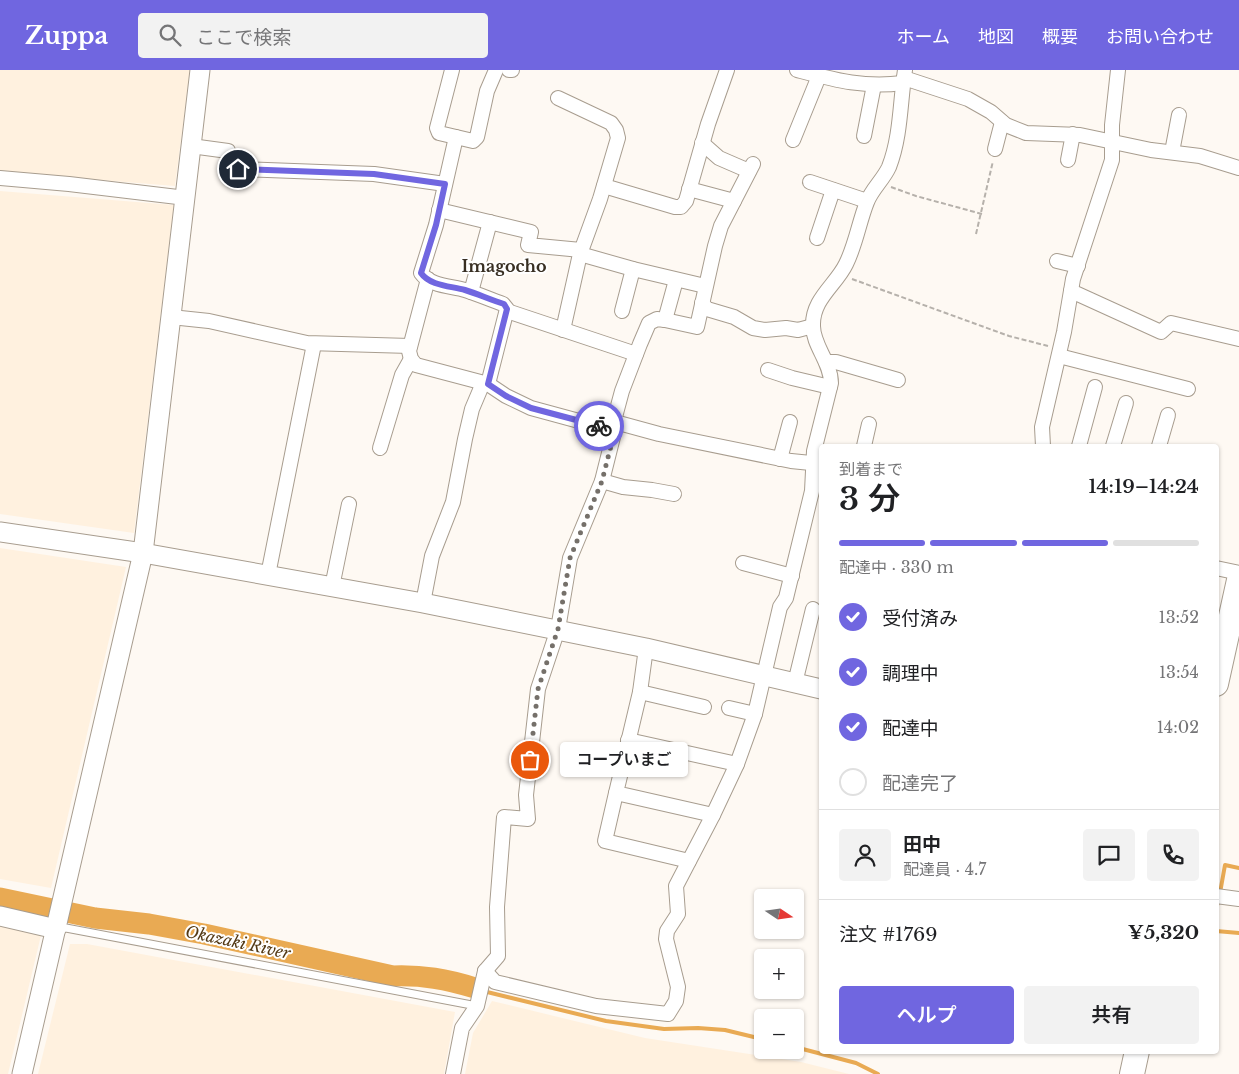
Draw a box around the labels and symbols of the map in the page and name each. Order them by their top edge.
pin [217,148,259,190]
district label: Imagocho [462,256,546,276]
courier [574,401,624,451]
pin [509,739,551,781]
callout: コープいまご [560,742,688,778]
north arrow [754,889,804,939]
water label: Okazaki River [184,921,293,963]

